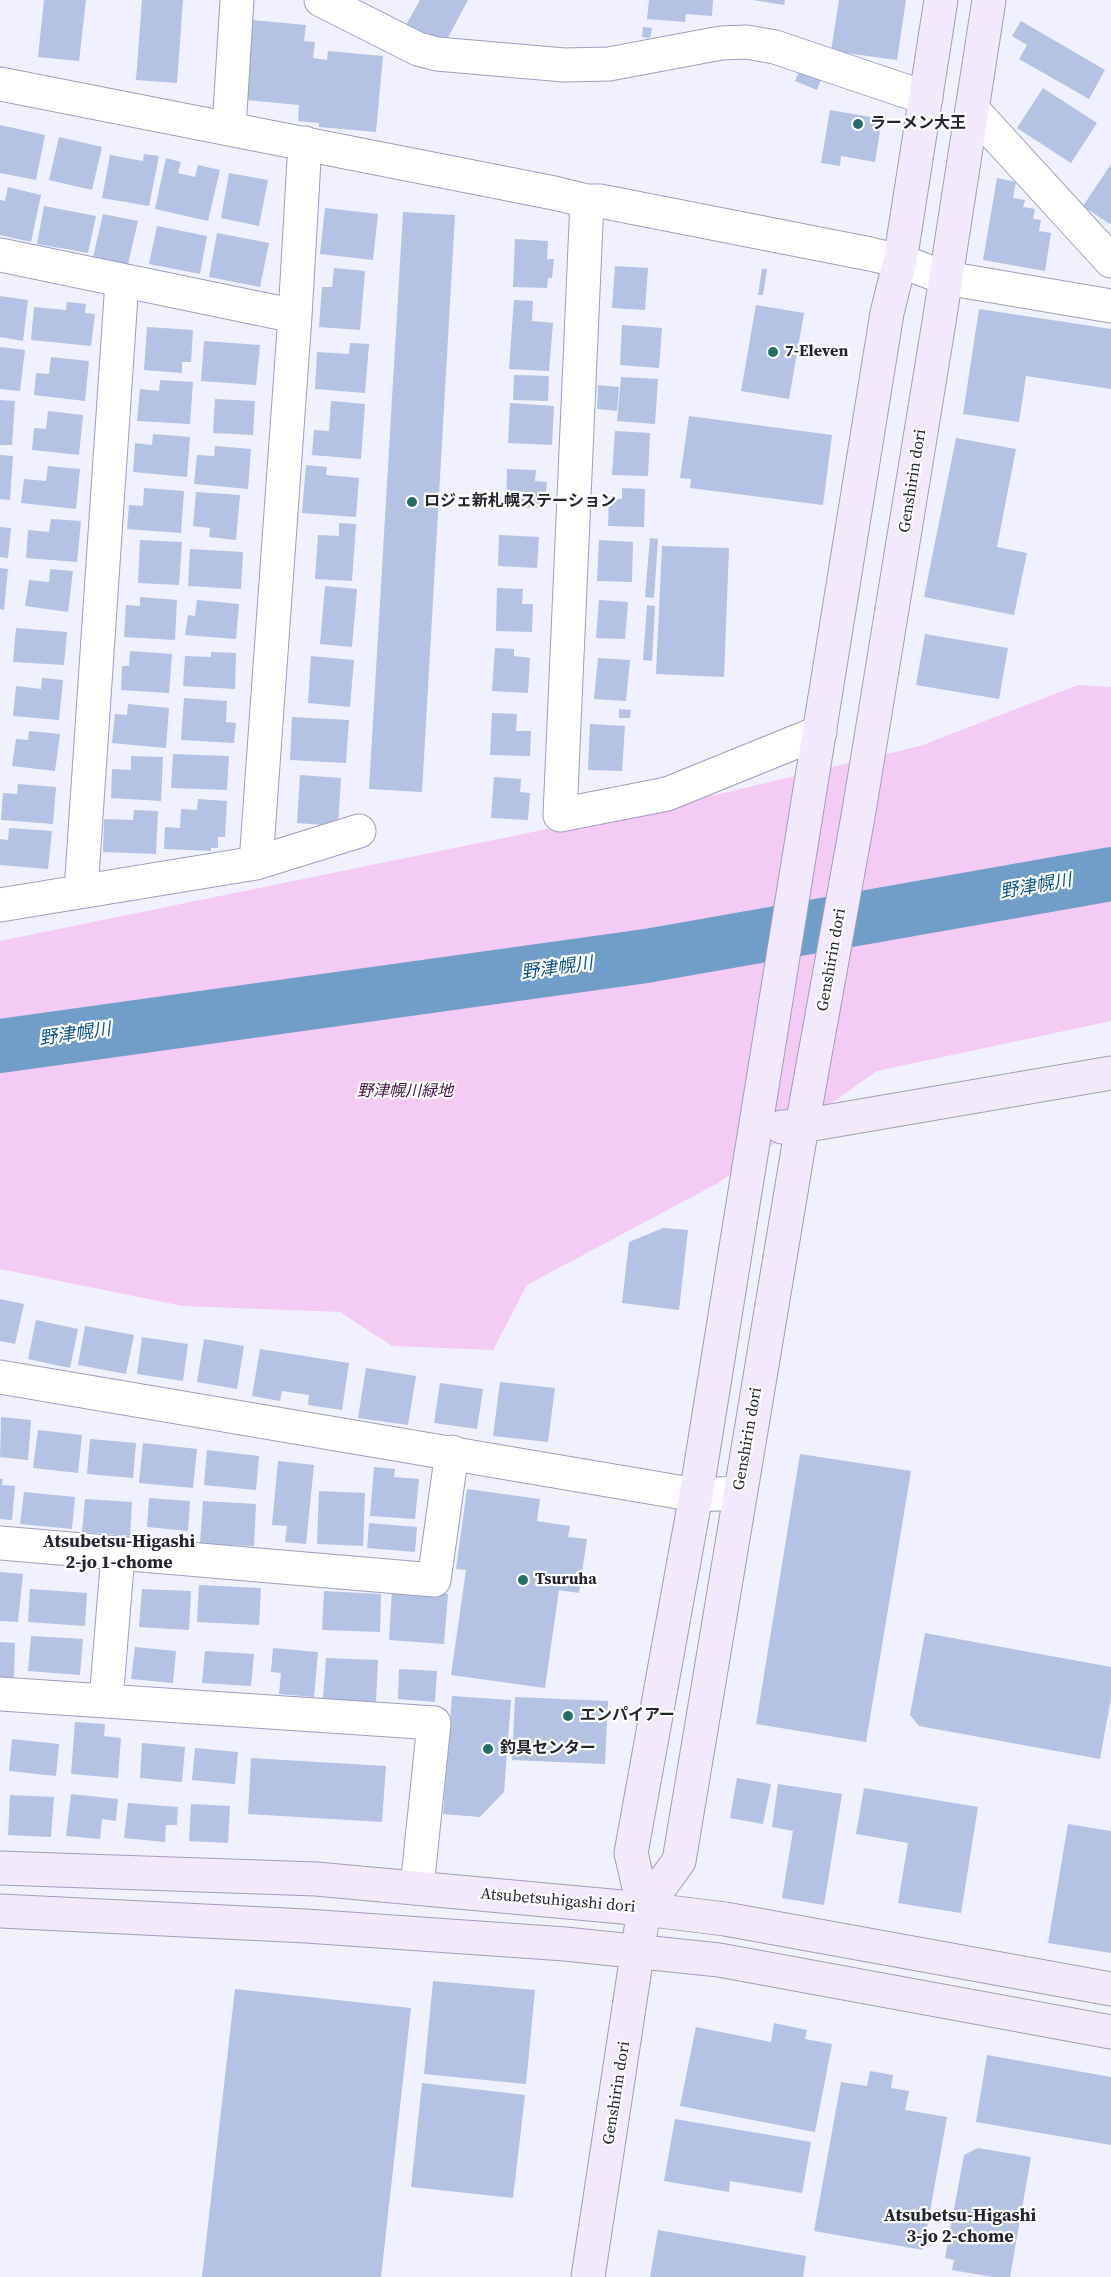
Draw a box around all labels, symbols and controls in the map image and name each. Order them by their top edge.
place label: ラーメン大王 [870,114,966,134]
marker: ラーメン大王 [851,117,865,131]
place label: 7-Eleven [785,342,848,362]
marker: 7-Eleven [766,345,780,359]
street label: Genshirin dori [895,428,931,534]
place label: ロジェ新札幌ステーション [424,492,616,512]
marker: ロジェ新札幌ステーション [405,495,419,509]
water label: 野津幌川 [999,870,1073,904]
street label: Genshirin dori [813,907,851,1013]
water label: 野津幌川 [520,953,594,985]
water label: 野津幌川 [38,1019,112,1051]
park label: 野津幌川緑地 [357,1082,453,1102]
street label: Genshirin dori [729,1386,767,1492]
district label: Atsubetsu-Higashi 2-jo 1-chome [43,1531,195,1574]
place label: Tsuruha [535,1570,597,1590]
marker: Tsuruha [516,1573,530,1587]
place label: エンパイアー [580,1706,675,1726]
marker: エンパイアー [561,1709,575,1723]
place label: 釣具センター [500,1739,596,1759]
marker: 釣具センター [481,1742,495,1756]
street label: Atsubetsuhigashi dori [480,1885,636,1917]
street label: Genshirin dori [599,2040,635,2146]
district label: Atsubetsu-Higashi 3-jo 2-chome [884,2205,1036,2248]

